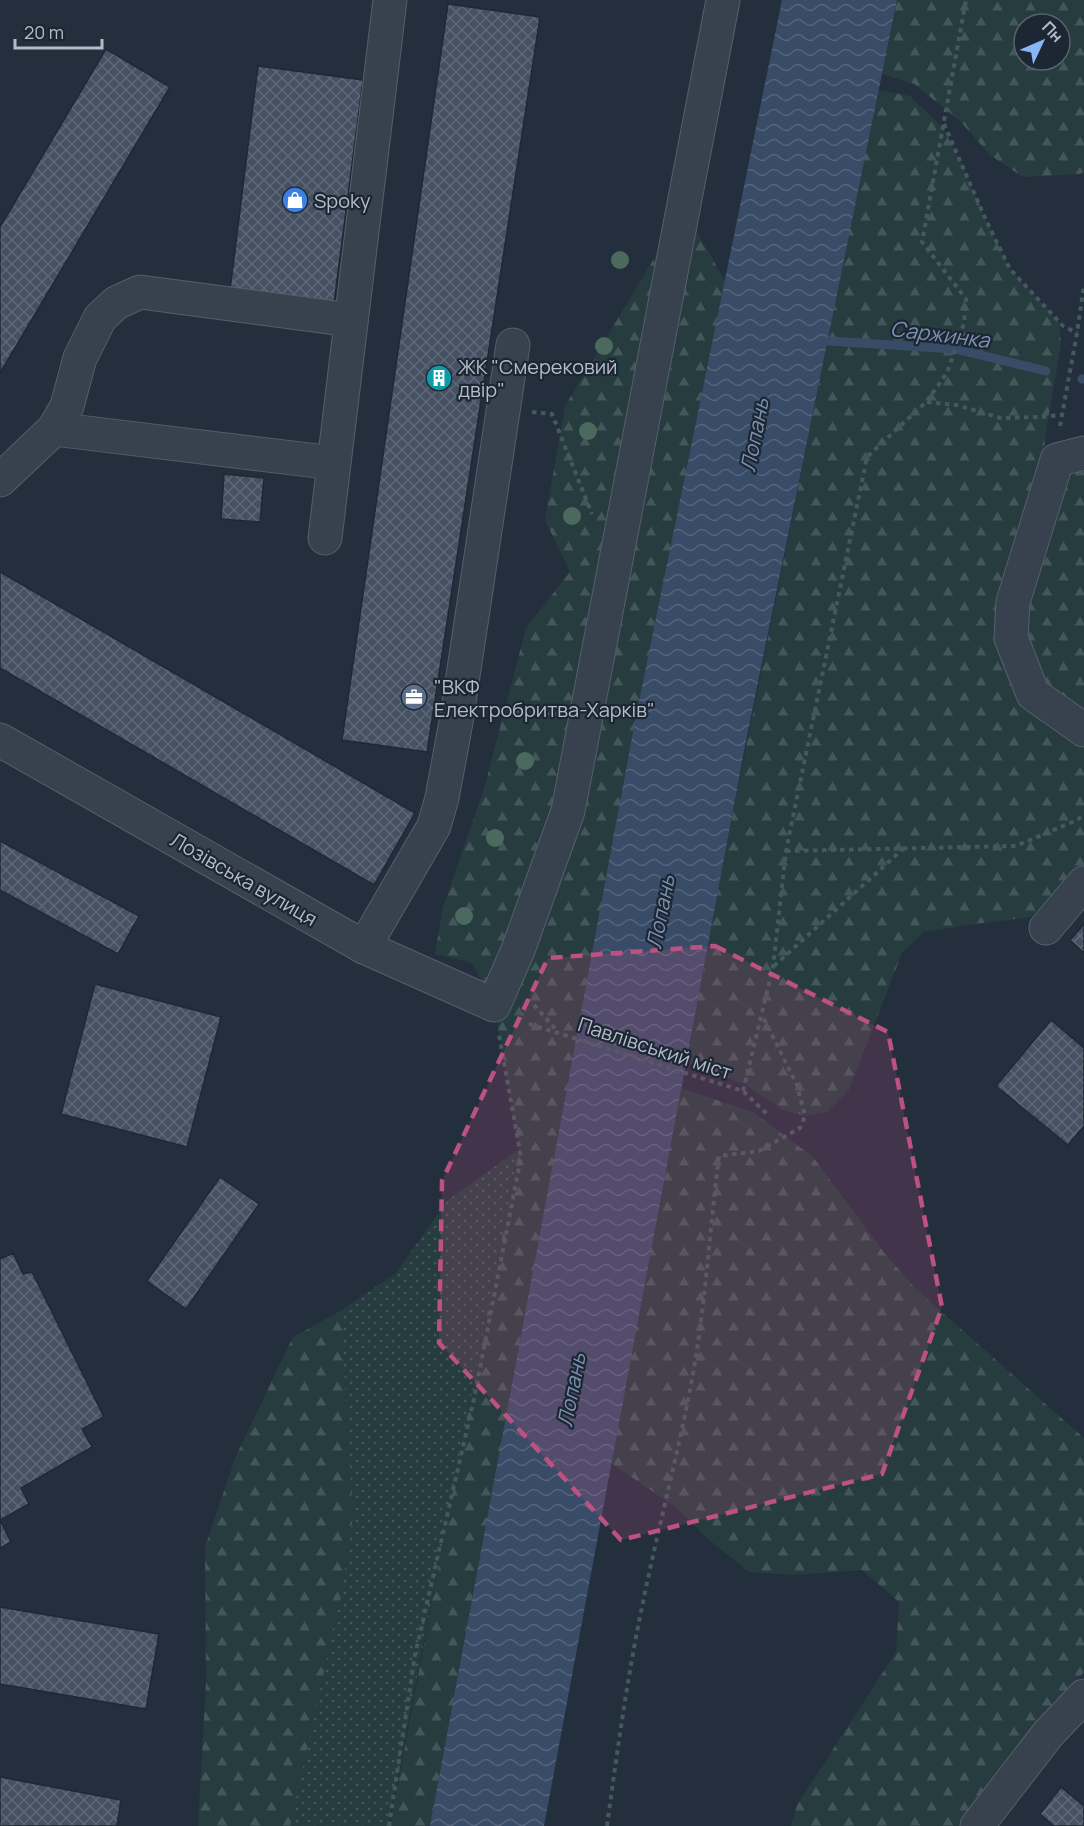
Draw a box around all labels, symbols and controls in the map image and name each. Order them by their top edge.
scale bar [15,12,102,50]
north arrow [1012,12,1072,72]
text: Пн [1037,16,1068,47]
text: 20 m [24,20,64,44]
shop icon: Spoky [280,185,310,215]
place label: Spoky [314,187,371,214]
water label: Саржинка [889,314,993,354]
place label: ЖК "Смерековий двір" [458,353,618,403]
building icon: ЖК "Смерековий двір" [424,363,454,393]
water label: Лопань [733,395,775,474]
place label: "ВКФ Електробритва-Харків" [434,673,655,723]
office icon: "ВКФ Електробритва-Харків" [399,682,429,712]
street label: Лозівська вулиця [166,826,322,932]
water label: Лопань [639,872,681,951]
street label: Павлівський міст [575,1010,735,1086]
water label: Лопань [550,1350,592,1429]

